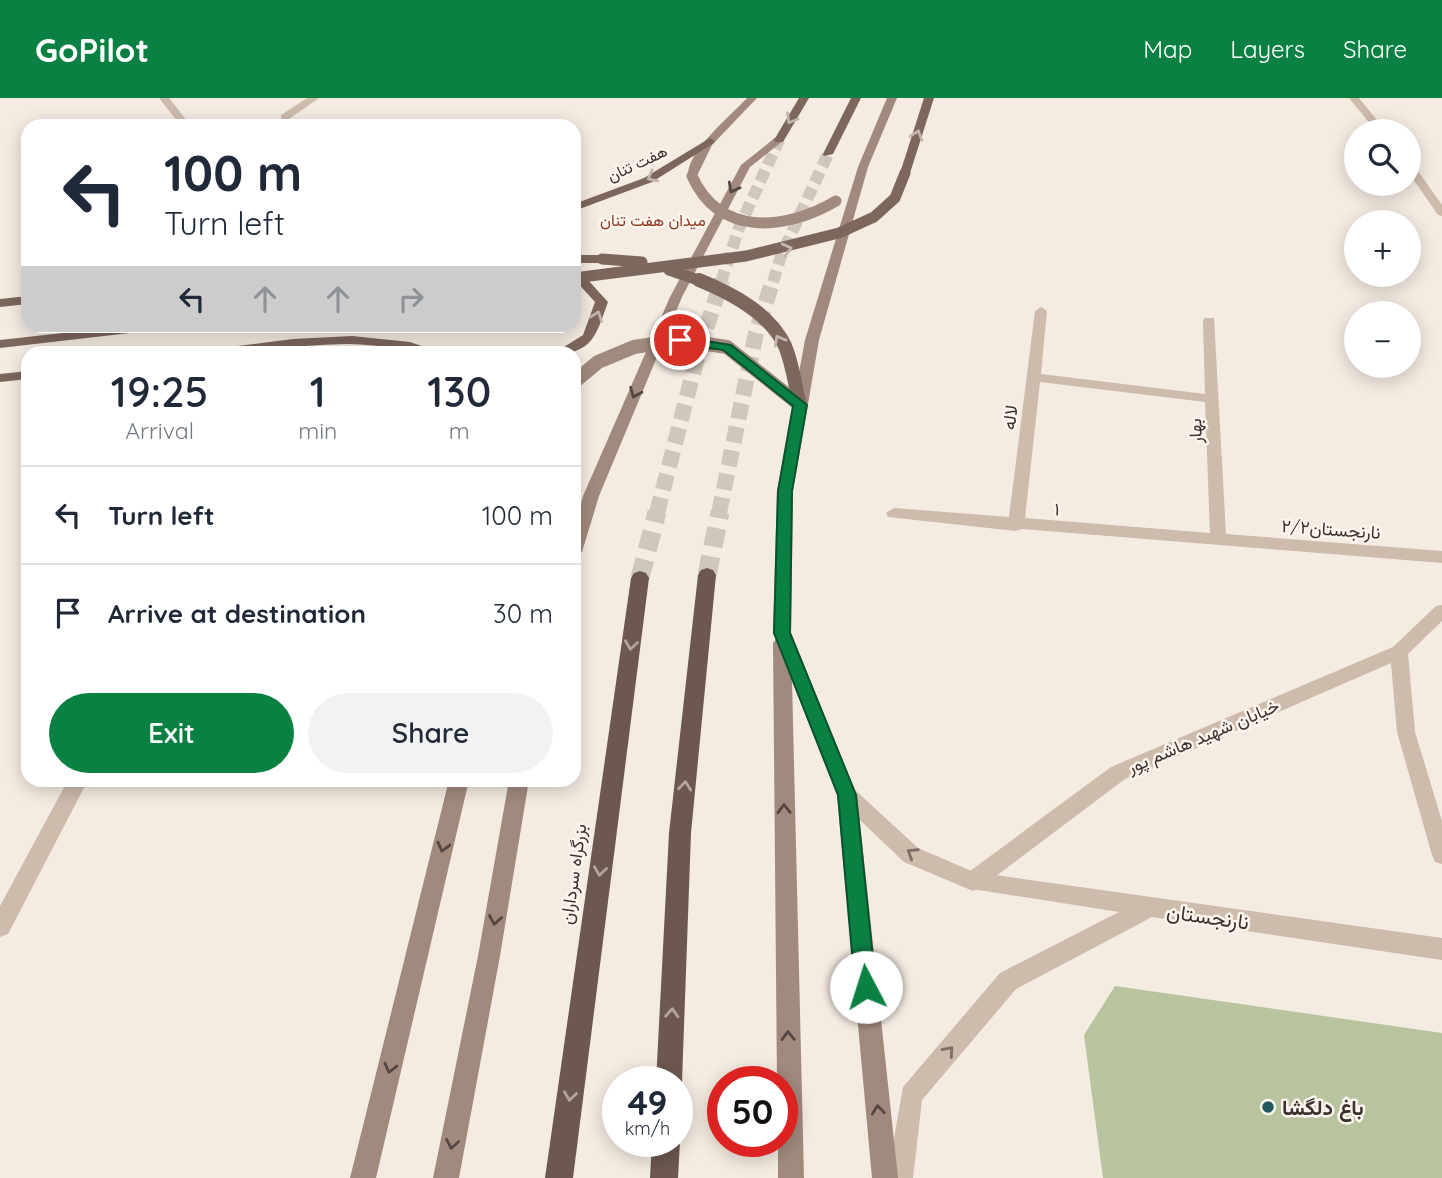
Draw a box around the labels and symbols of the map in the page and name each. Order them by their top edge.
one-way arrow [786,112,799,124]
one-way arrow [909,130,923,142]
street label: هفت تنان [604,140,670,186]
one-way arrow [647,168,660,182]
one-way arrow [728,181,742,194]
district label: میدان هفت تنان [600,210,706,230]
one-way arrow [781,243,793,257]
pin [650,310,710,370]
one-way arrow [588,311,602,323]
one-way arrow [774,335,787,348]
one-way arrow [629,386,643,399]
street label: لاله ‍ [997,399,1023,431]
street label: بهار [1183,418,1207,445]
street label: ۱ [1054,497,1060,521]
street label: ۲/۲نارنجستان [1281,514,1381,544]
one-way arrow [623,639,638,651]
street label: خیابان شهید هاشم پور [1123,694,1283,780]
one-way arrow [677,780,692,792]
one-way arrow [776,803,791,814]
street label: بزرگراه سرداران [555,822,591,926]
one-way arrow [437,841,451,853]
one-way arrow [907,848,920,861]
one-way arrow [593,865,608,877]
street label: نارنجستان [1165,897,1251,936]
one-way arrow [488,914,503,926]
position arrow [829,950,903,1024]
one-way arrow [664,1008,679,1019]
one-way arrow [780,1031,796,1041]
one-way arrow [941,1046,953,1059]
one-way arrow [383,1062,398,1074]
speed limit sign: 50 [707,1066,798,1157]
one-way arrow [562,1090,577,1102]
place label: باغ دلگشا [1282,1094,1364,1122]
marker: باغ دلگشا [1260,1099,1276,1115]
one-way arrow [871,1104,886,1115]
one-way arrow [446,1138,461,1150]

